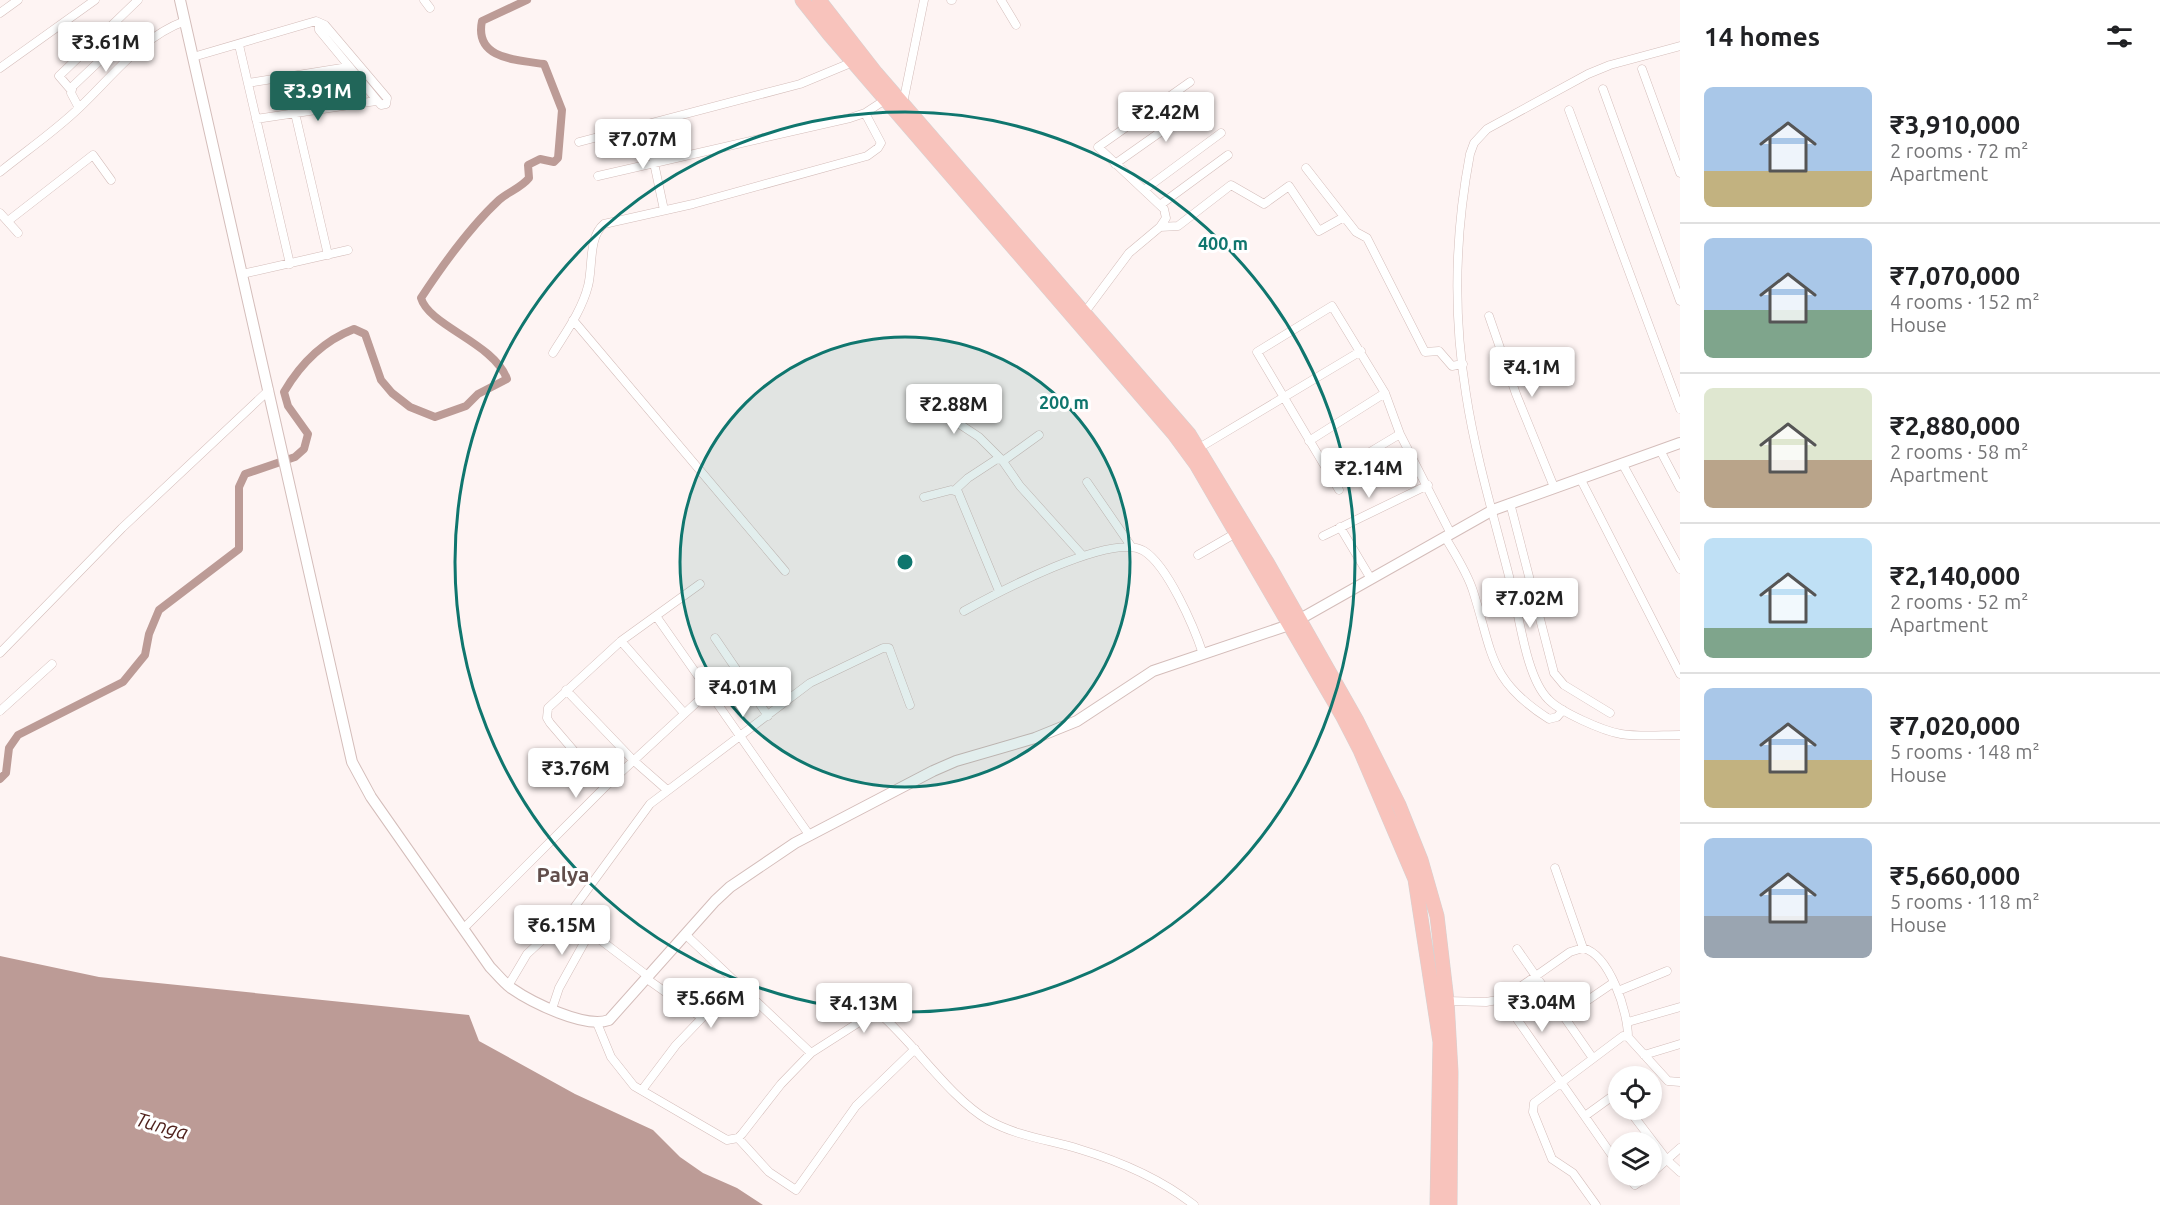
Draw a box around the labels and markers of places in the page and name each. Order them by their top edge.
pin: ₹3.61M [57,22,155,73]
pin: ₹3.91M [269,71,367,122]
pin: ₹2.42M [1117,92,1215,143]
pin: ₹7.07M [594,119,692,170]
pin: ₹4.1M [1490,347,1574,398]
pin: ₹2.88M [905,384,1003,435]
pin: ₹2.14M [1320,448,1418,499]
centre of rings [895,552,915,572]
pin: ₹7.02M [1481,578,1579,629]
pin: ₹4.01M [694,667,792,718]
pin: ₹3.76M [527,748,625,799]
pin: ₹6.15M [513,905,611,956]
pin: ₹5.66M [662,978,760,1029]
pin: ₹3.04M [1493,982,1591,1033]
pin: ₹4.13M [815,983,913,1034]

